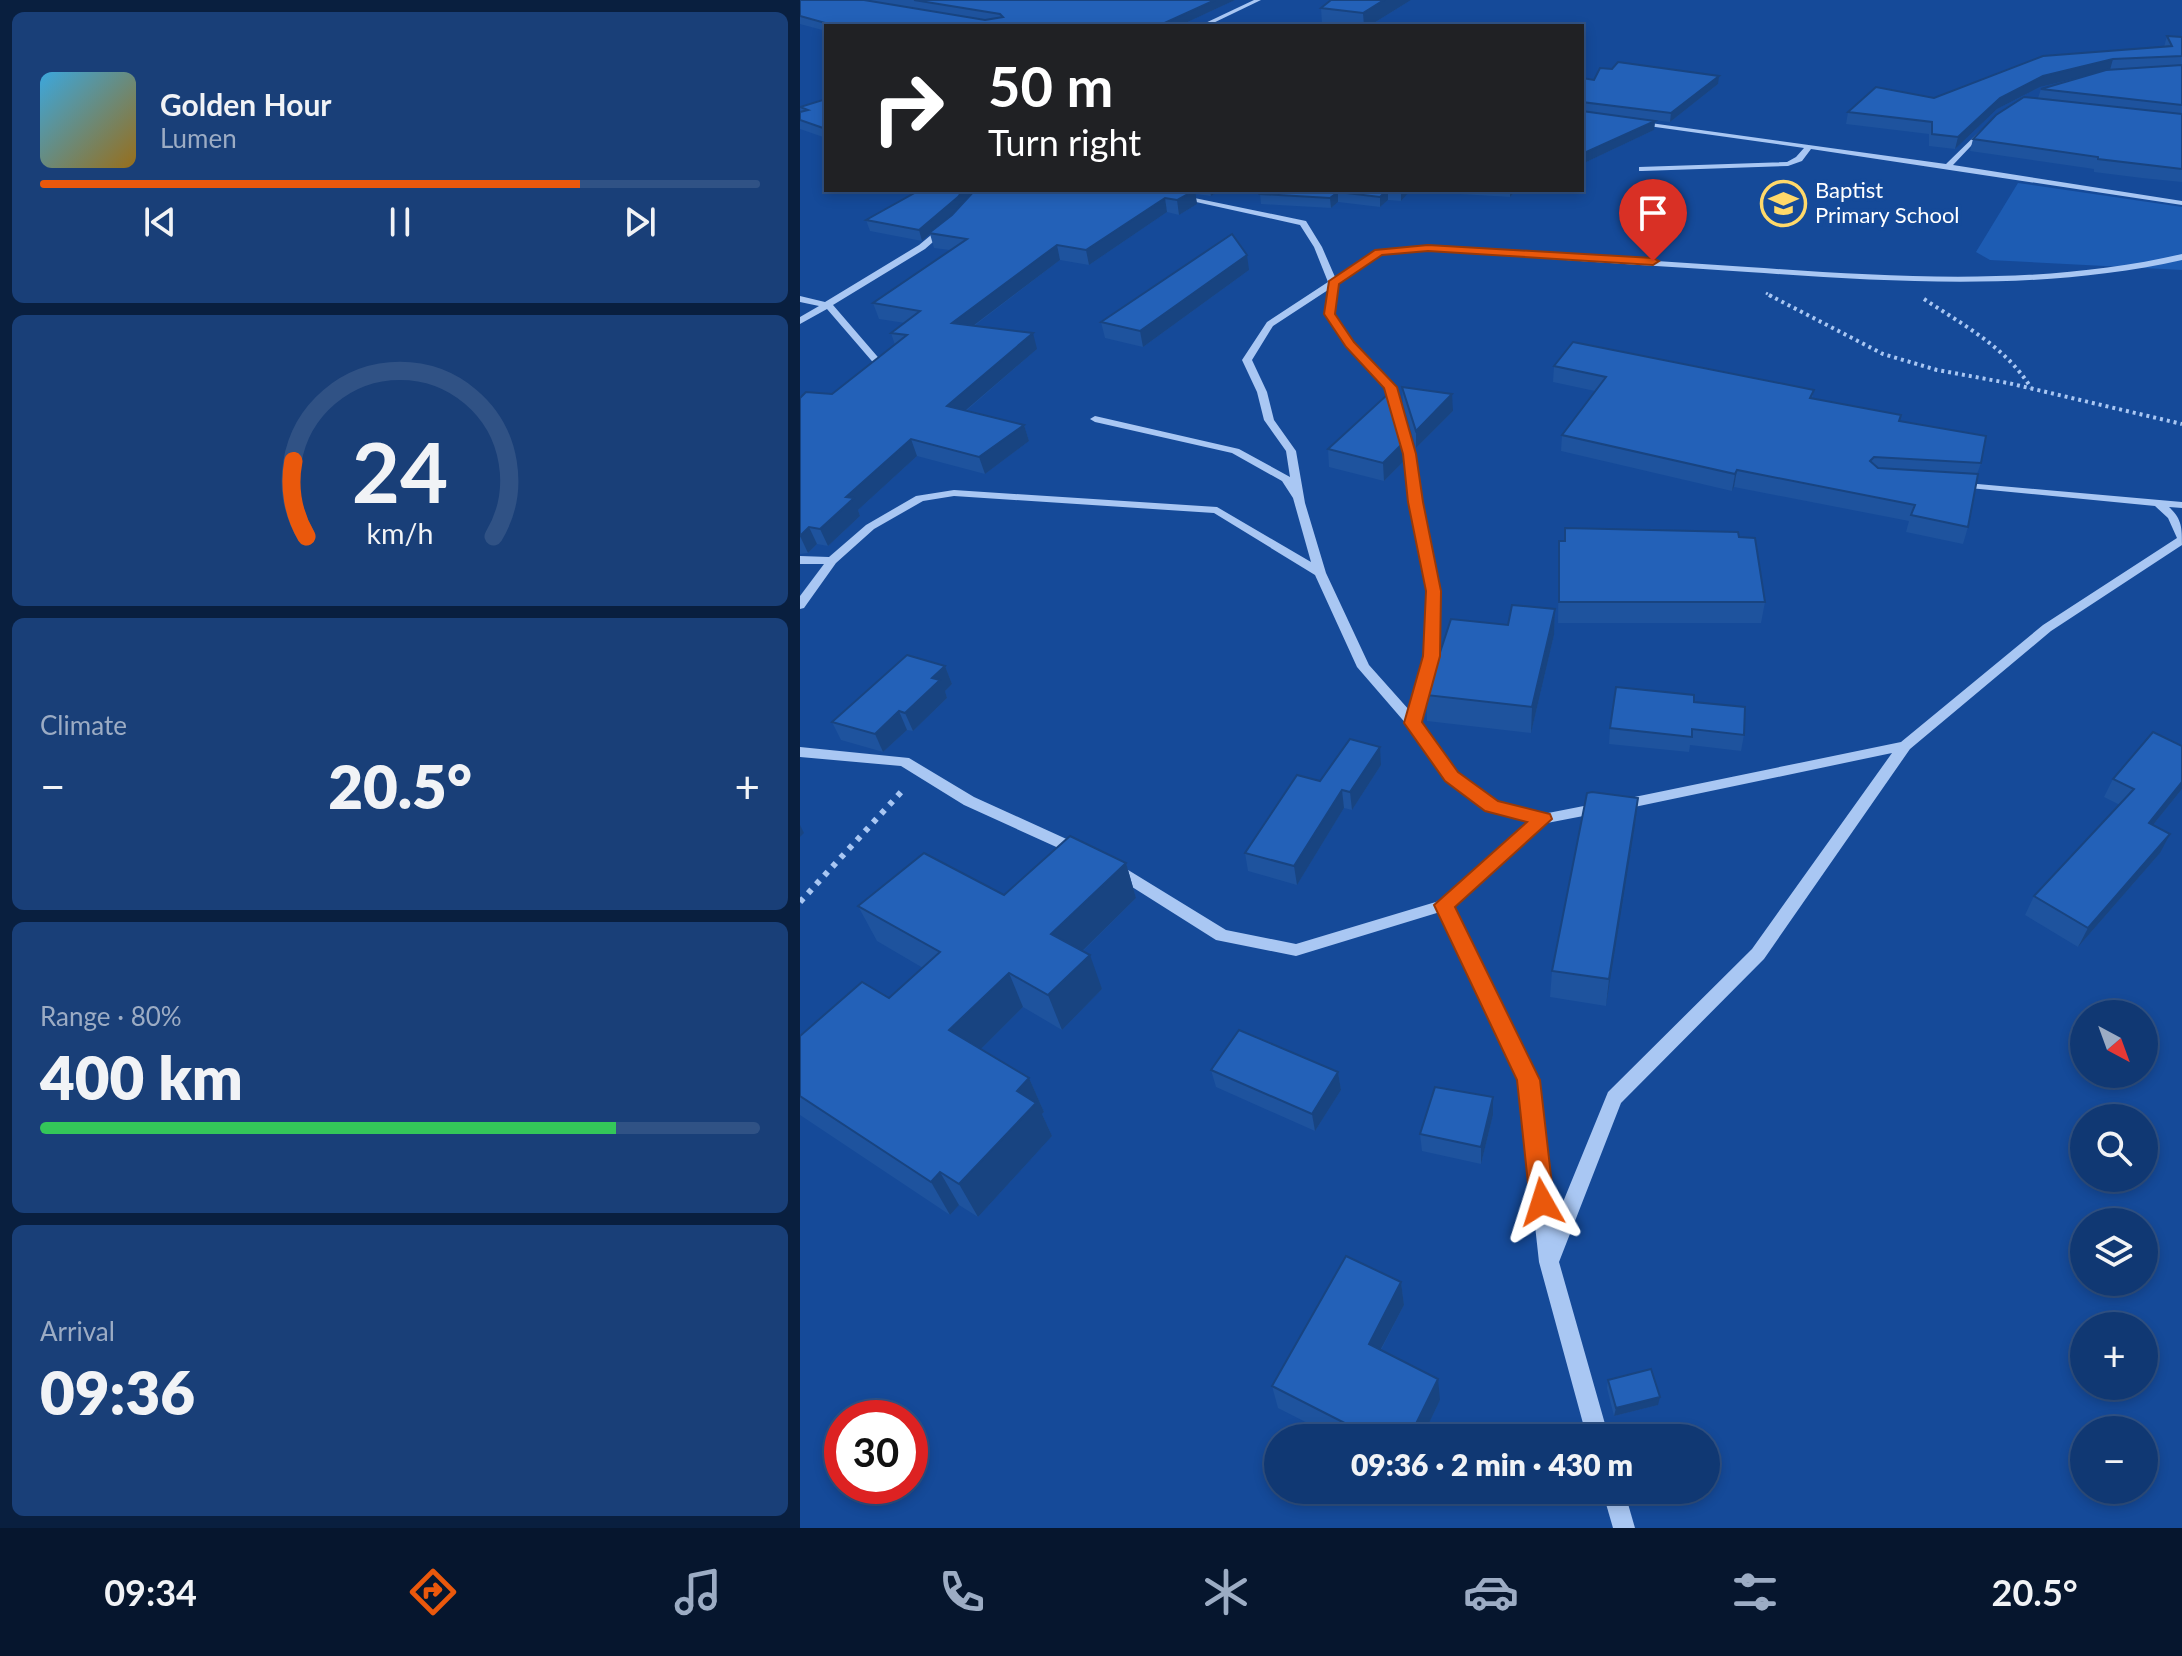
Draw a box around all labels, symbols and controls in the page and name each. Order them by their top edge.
text: 50 m [988,52,1113,119]
icon: right [856,56,960,160]
text: Golden Hour [160,86,332,122]
text: Turn right [988,120,1141,164]
text: Lumen [160,122,237,154]
place label: Baptist Primary School [1815,176,1960,228]
pin [1619,179,1687,261]
school or university icon: Baptist Primary School [1760,179,1808,227]
icon: arrive [1631,191,1675,235]
icon: previous [138,200,182,244]
icon: pause [378,200,422,244]
icon: next [618,200,662,244]
text: 24 [352,420,448,520]
text: km/h [367,516,433,550]
text: Climate [40,709,127,741]
text: 20.5° [328,750,472,822]
text: − [40,760,66,812]
text: + [734,760,760,812]
text: Range · 80% [40,1000,182,1032]
north arrow [2070,1000,2158,1088]
map controls [2070,1000,2158,1504]
text: 400 km [40,1041,243,1113]
button: search [2070,1104,2158,1192]
position arrow [1500,1160,1584,1244]
button: layers [2070,1208,2158,1296]
button: + [2070,1312,2158,1400]
text: Arrival [40,1315,115,1347]
text: 09:36 [40,1356,195,1428]
speed limit sign: 30 [824,1400,928,1504]
button: − [2070,1416,2158,1504]
text: 09:36 · 2 min · 430 m [1351,1446,1633,1482]
icon: directions [405,1564,461,1620]
icon: music [670,1564,726,1620]
icon: phone [934,1564,990,1620]
icon: climate [1198,1564,1254,1620]
icon: car [1463,1564,1519,1620]
icon: filters [1727,1564,1783,1620]
text: 09:34 [104,1570,197,1614]
text: 20.5° [1992,1570,2078,1614]

